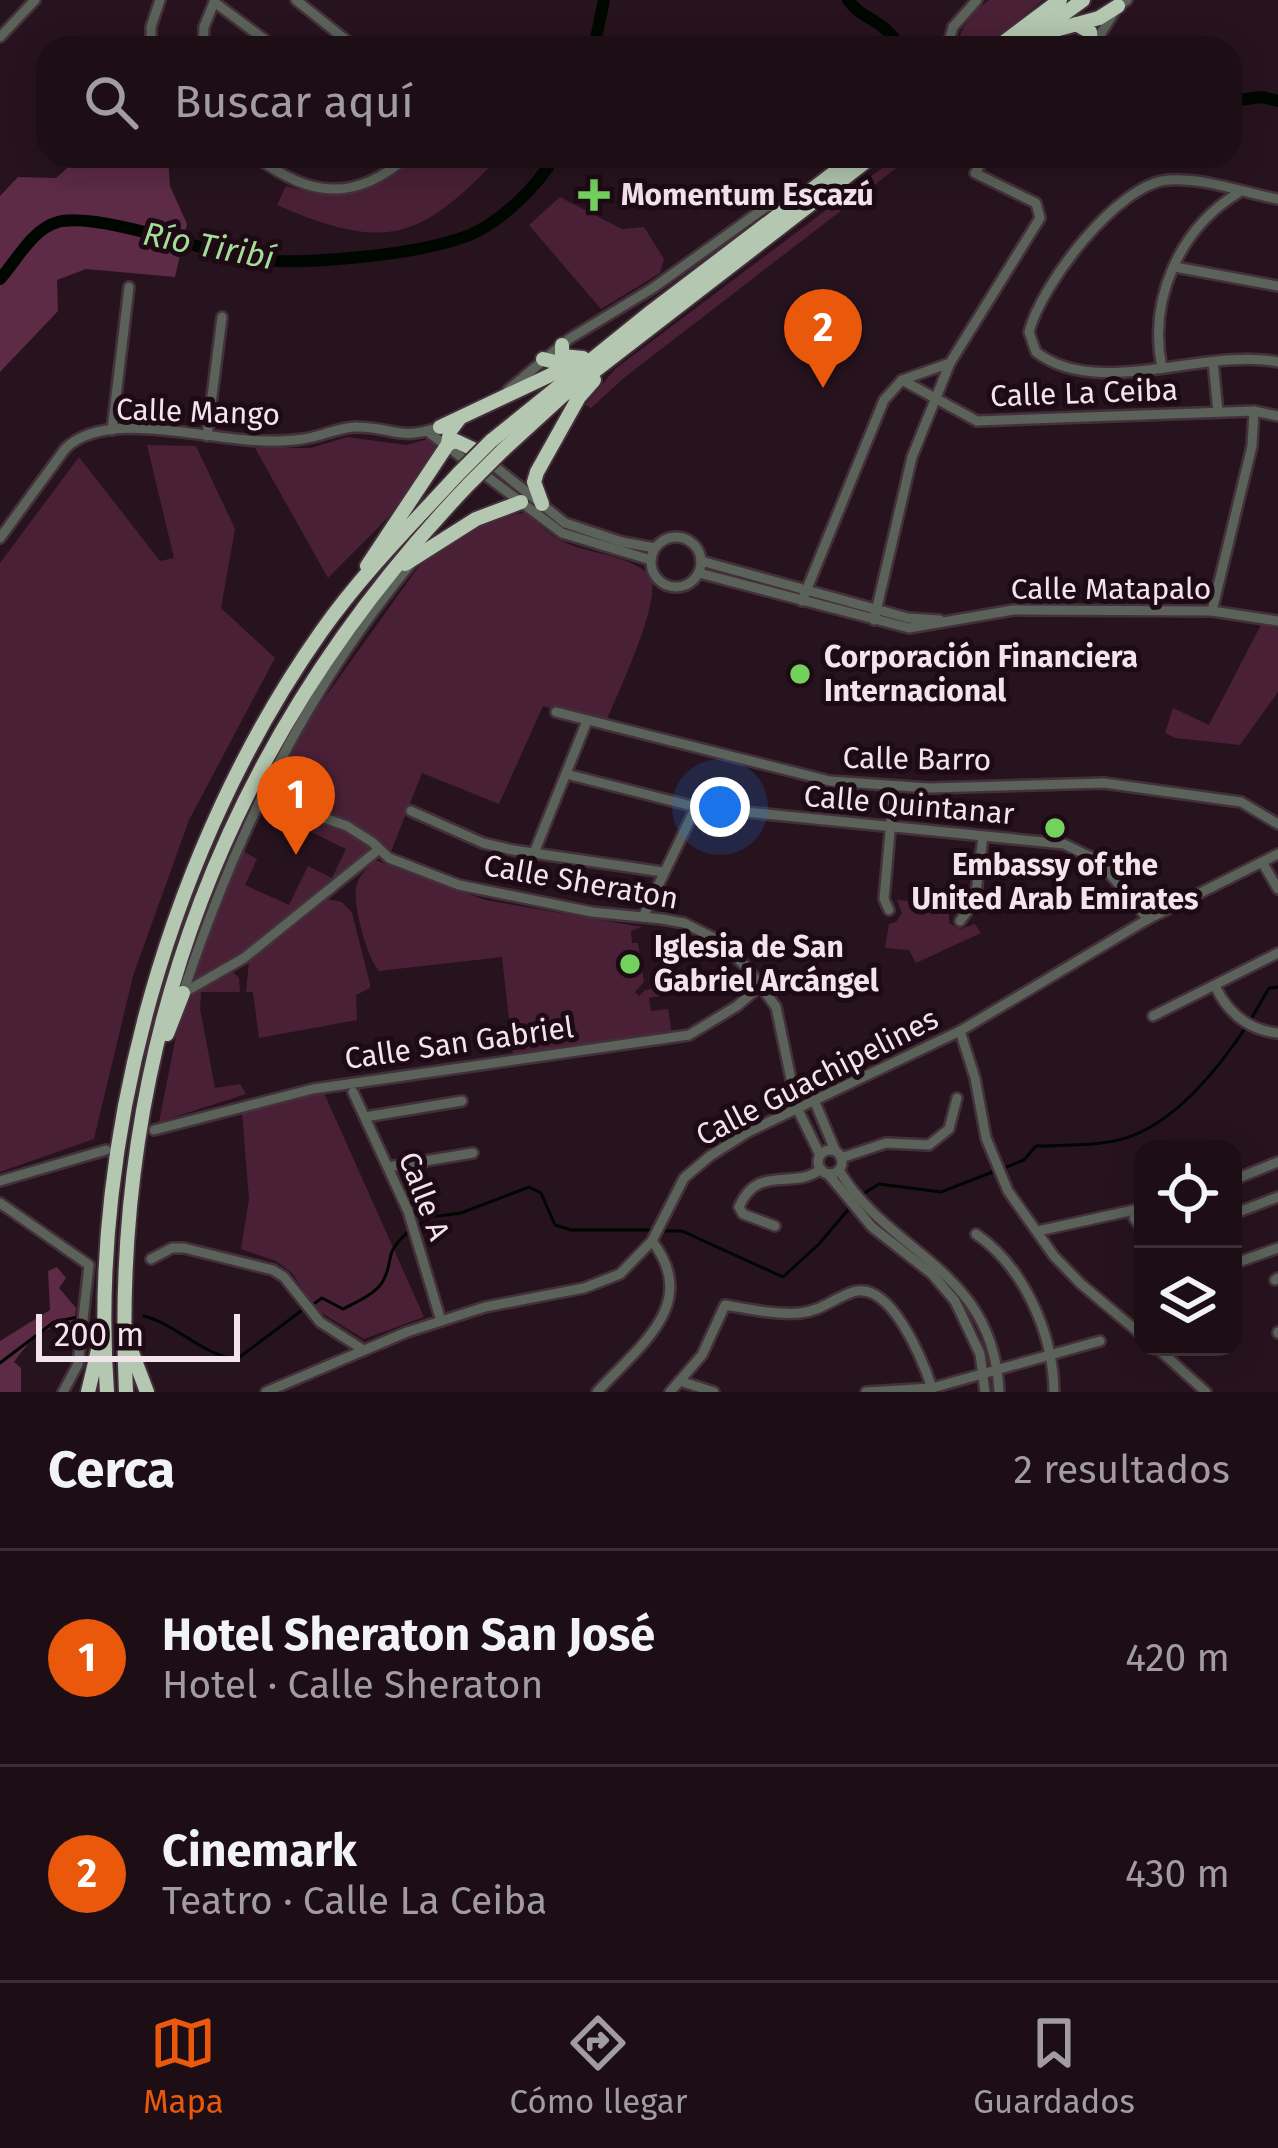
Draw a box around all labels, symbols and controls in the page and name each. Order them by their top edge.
search box [36,36,1242,168]
icon: search [78,69,144,135]
text: Buscar aquí [174,75,414,129]
place label: Momentum Escazú [621,177,874,213]
marker: Momentum Escazú [578,179,610,211]
water label: Río Tiribí [140,214,280,279]
pin: 2 [784,289,862,388]
street label: Calle La Ceiba [989,372,1179,414]
street label: Calle Mango [115,391,281,433]
street label: Calle Matapalo [1011,571,1211,607]
place label: Corporación Financiera Internacional [824,639,1138,709]
marker: Corporación Financiera Internacional [787,661,813,687]
street label: Calle Barro [842,740,992,778]
pin: 1 [257,756,335,855]
your location [690,777,750,837]
street label: Calle Quintanar [802,778,1016,832]
marker: Embassy of the United Arab Emirates [1042,815,1068,841]
street label: Calle Sheraton [481,847,681,917]
place label: Embassy of the United Arab Emirates [912,847,1198,917]
place label: Iglesia de San Gabriel Arcángel [654,929,879,999]
marker: Iglesia de San Gabriel Arcángel [617,951,643,977]
street label: Calle Guachipelines [690,1000,944,1154]
street label: Calle San Gabriel [342,1009,576,1077]
map controls [1134,1140,1242,1356]
button: locate [1134,1140,1242,1248]
street label: Calle A [391,1147,457,1246]
button: layers [1134,1248,1242,1356]
scale bar [36,1308,240,1361]
text: 200 m [54,1315,144,1355]
text: Cerca [48,1439,175,1501]
text: 2 resultados [1014,1447,1230,1493]
text: Hotel Sheraton San José [162,1608,655,1662]
text: 1 [78,1635,96,1681]
text: 420 m [1125,1635,1230,1681]
text: Hotel · Calle Sheraton [162,1662,543,1708]
text: Cinemark [162,1824,357,1878]
text: 2 [77,1851,97,1897]
text: 430 m [1125,1851,1230,1897]
text: Teatro · Calle La Ceiba [162,1878,547,1924]
tab: Mapa [143,2010,224,2122]
tab: Cómo llegar [510,2010,687,2122]
tab: Guardados [973,2010,1135,2122]

